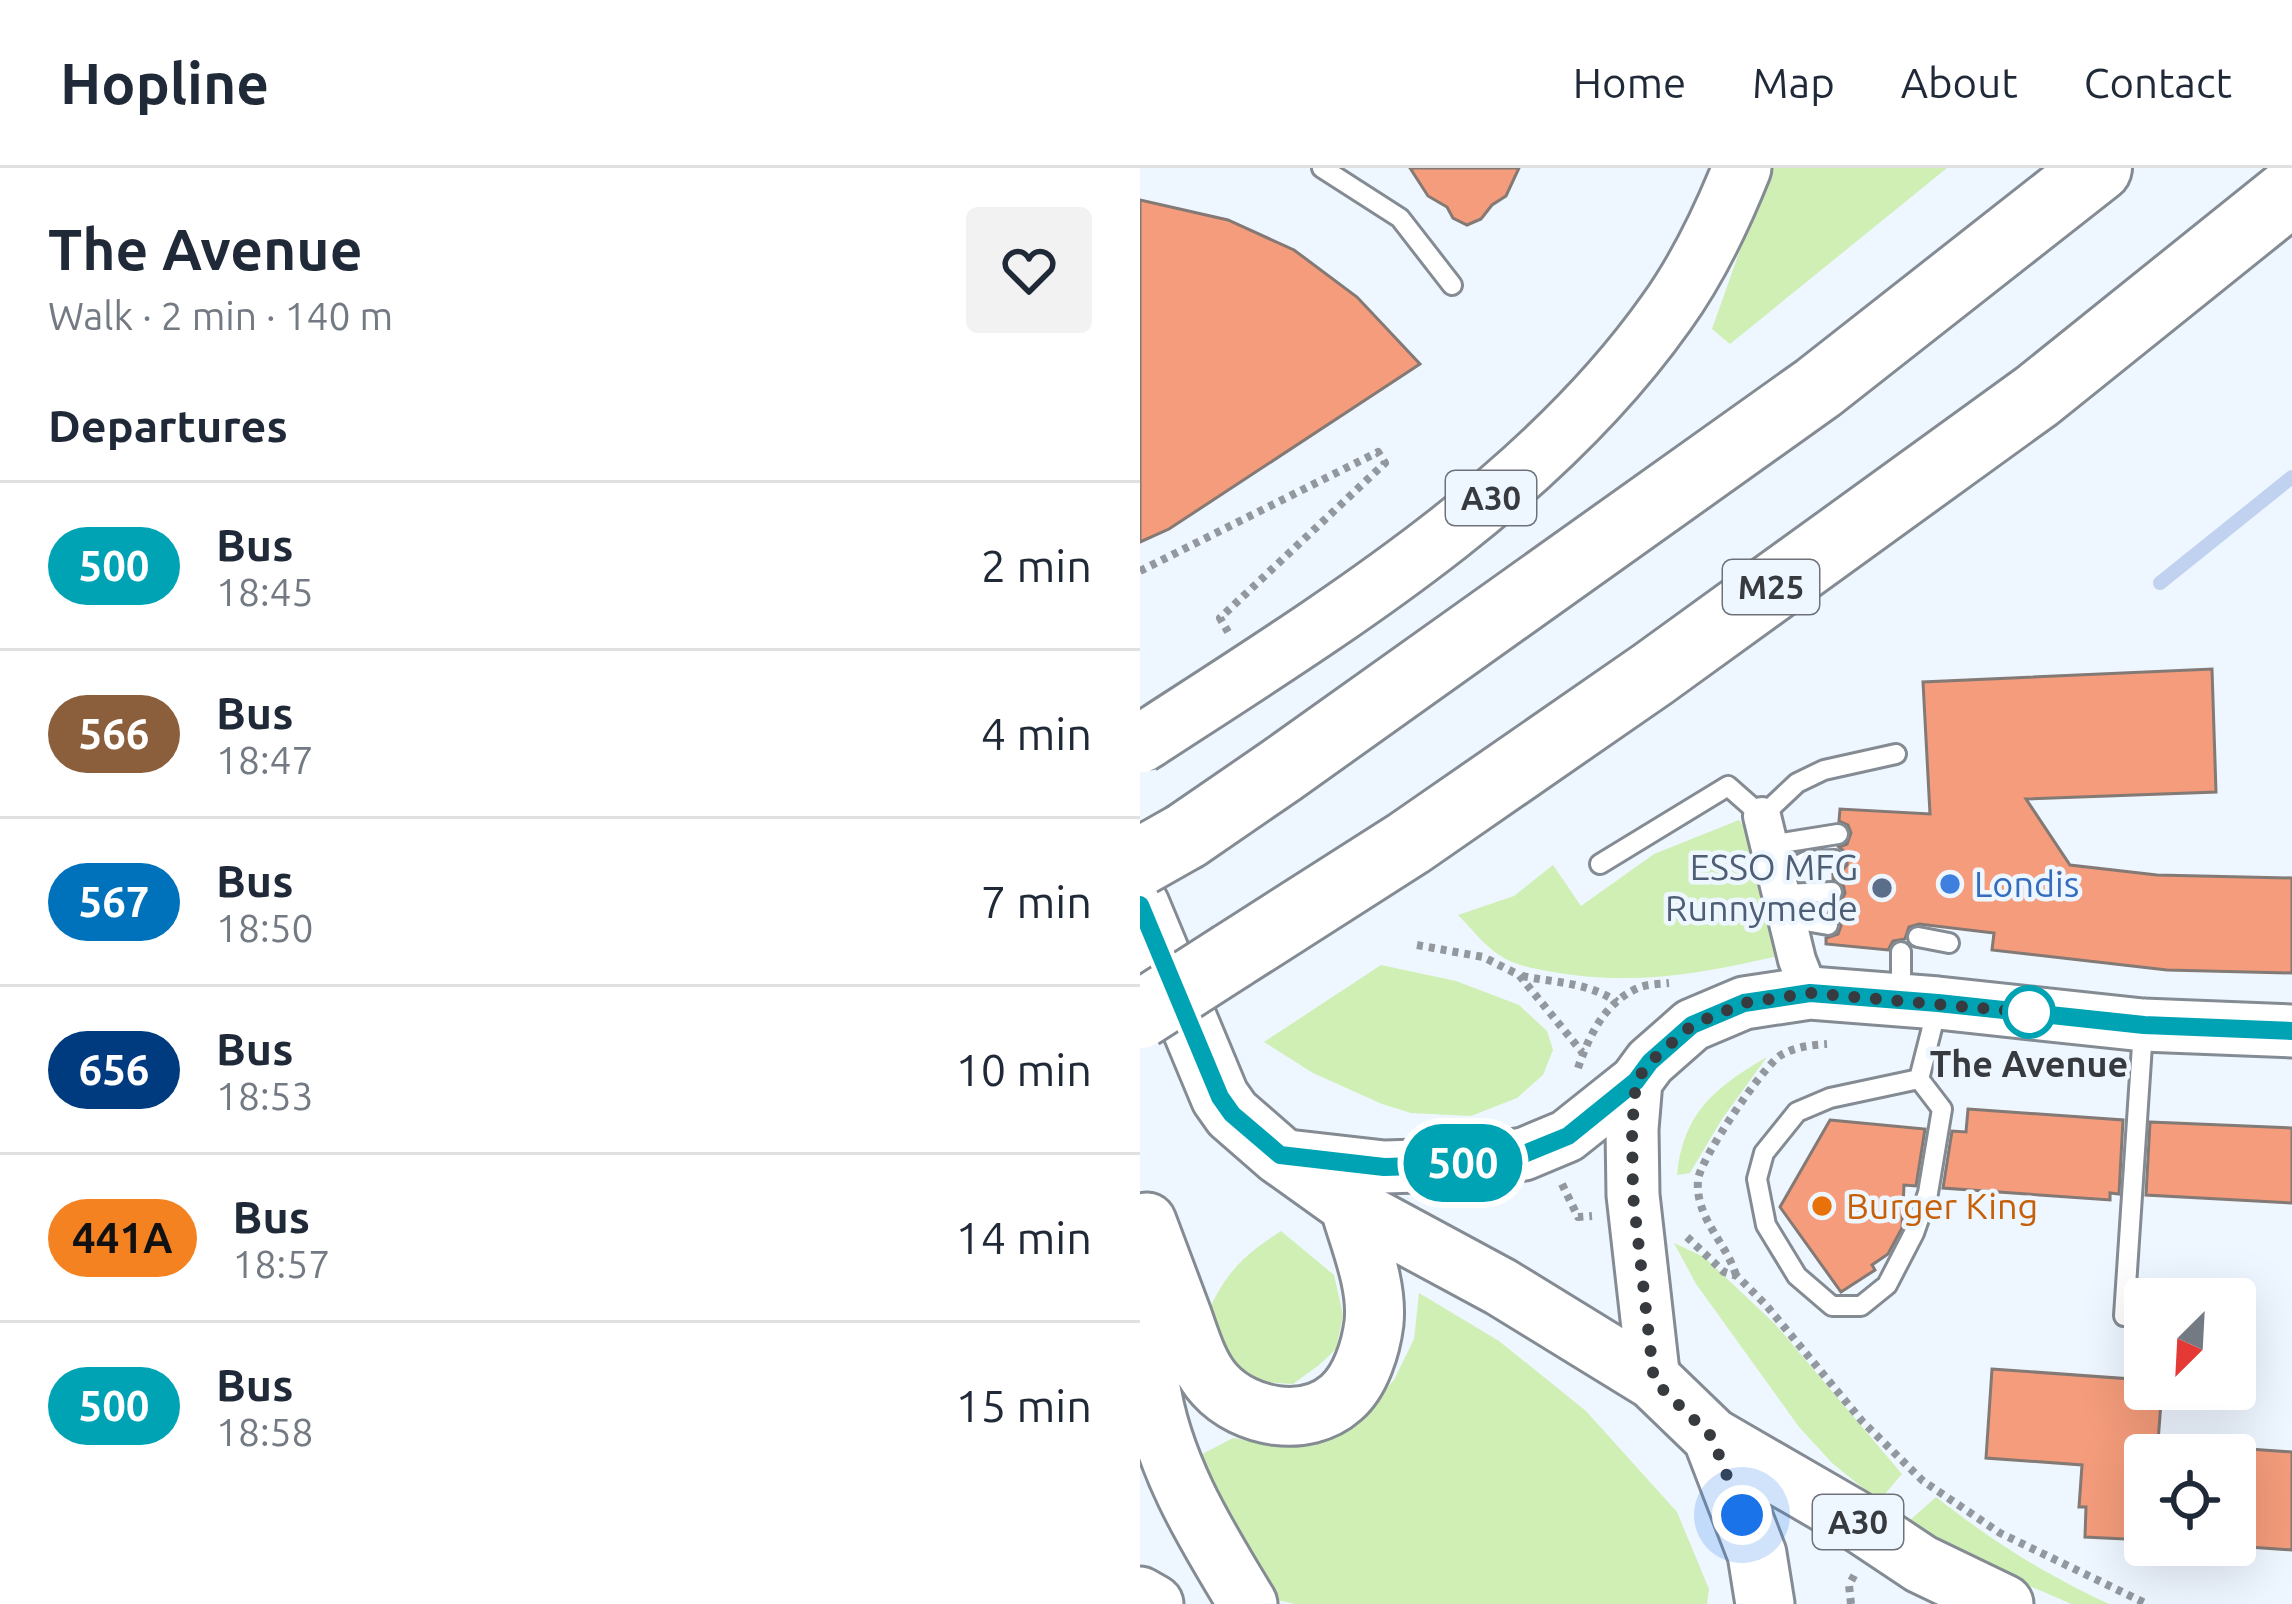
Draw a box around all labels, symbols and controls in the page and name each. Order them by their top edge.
text: Hopline [60,51,269,115]
text: Home [1573,59,1686,106]
text: Map [1752,59,1835,106]
text: About [1901,59,2018,106]
text: Contact [2084,59,2232,106]
button: heart [966,207,1092,333]
text: The Avenue [48,217,363,281]
text: Walk · 2 min · 140 m [48,294,393,337]
text: Departures [48,400,288,451]
road number: A30 [1446,471,1536,525]
text: Bus [216,519,293,570]
text: 2 min [981,540,1092,591]
text: 500 [78,542,150,589]
road number: M25 [1723,560,1819,614]
text: 18:45 [216,570,314,613]
text: Bus [216,687,293,738]
text: 4 min [981,708,1092,759]
text: 566 [78,710,150,757]
text: 18:47 [216,738,314,781]
place label: ESSO MFG Runnymede [1665,846,1858,928]
text: Bus [216,855,293,906]
place label: Londis [1974,863,2079,904]
marker: Londis [1937,871,1963,897]
marker: ESSO MFG Runnymede [1869,875,1895,901]
text: 7 min [981,876,1092,927]
text: 567 [78,878,150,925]
text: 18:50 [216,906,314,949]
marker: The Avenue [2004,987,2054,1037]
text: Bus [216,1023,293,1074]
place label: The Avenue [1930,1043,2128,1084]
text: 10 min [955,1044,1092,1095]
text: 656 [78,1046,150,1093]
text: 18:53 [216,1074,314,1117]
line badge: 500 [1394,1124,1532,1202]
text: 500 [1427,1139,1499,1186]
place label: Burger King [1846,1185,2038,1226]
text: Bus [233,1191,310,1242]
marker: Burger King [1809,1193,1835,1219]
text: 14 min [955,1212,1092,1263]
text: 441A [72,1214,173,1261]
text: 18:57 [233,1242,330,1285]
north arrow [2124,1278,2256,1410]
map controls [2124,1278,2256,1566]
text: Bus [216,1359,293,1410]
text: 15 min [955,1380,1092,1431]
text: 500 [78,1382,150,1429]
text: 18:58 [216,1410,314,1453]
button: locate [2124,1434,2256,1566]
your location [1712,1485,1772,1545]
road number: A30 [1813,1495,1903,1549]

